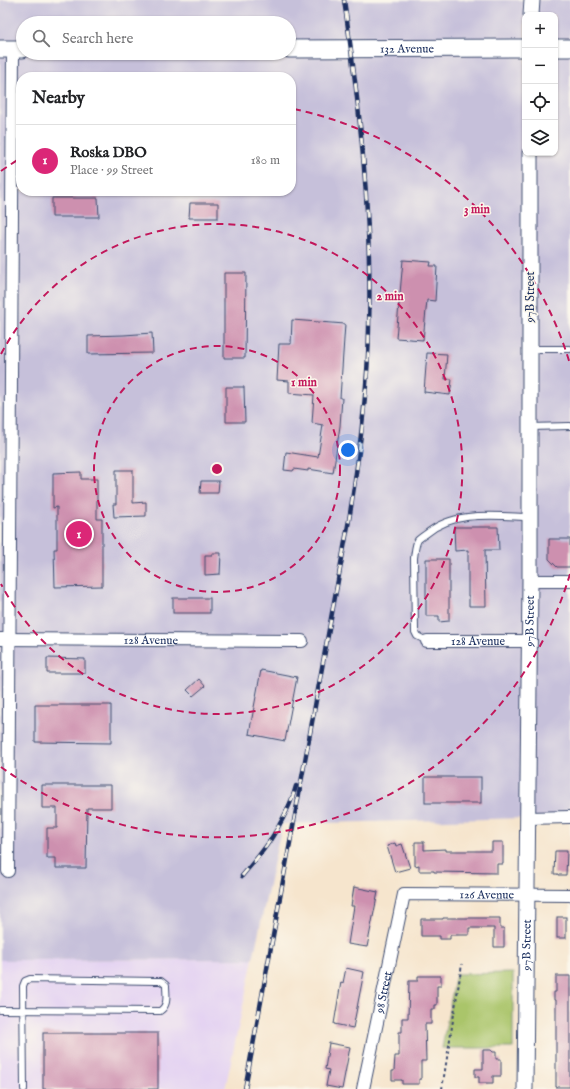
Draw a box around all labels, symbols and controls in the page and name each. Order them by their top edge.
map controls [522,12,558,156]
button: + [522,12,558,48]
search box [16,16,296,60]
icon: search [30,27,52,49]
text: Search here [62,29,133,48]
street label: 132 Avenue [380,41,434,57]
button: − [522,48,558,84]
button: locate [522,84,558,120]
text: Nearby [32,88,85,109]
button: layers [522,120,558,156]
text: Roska DBO [70,143,147,162]
text: 1 [43,152,47,169]
text: 180 m [251,152,280,169]
text: Place · 99 Street [70,162,153,179]
text: 3 min [464,202,491,217]
street label: 97B Street [523,271,538,324]
text: 2 min [376,289,404,304]
text: 1 min [291,375,318,390]
your location [338,440,358,460]
centre of rings [210,462,224,476]
pin: 1 [66,519,92,549]
street label: 97B Street [522,595,538,648]
street label: 128 Avenue [124,633,179,648]
street label: 128 Avenue [451,634,506,649]
street label: 126 Avenue [459,887,515,903]
street label: 97B Street [519,919,535,972]
street label: 98 Street [372,970,396,1016]

